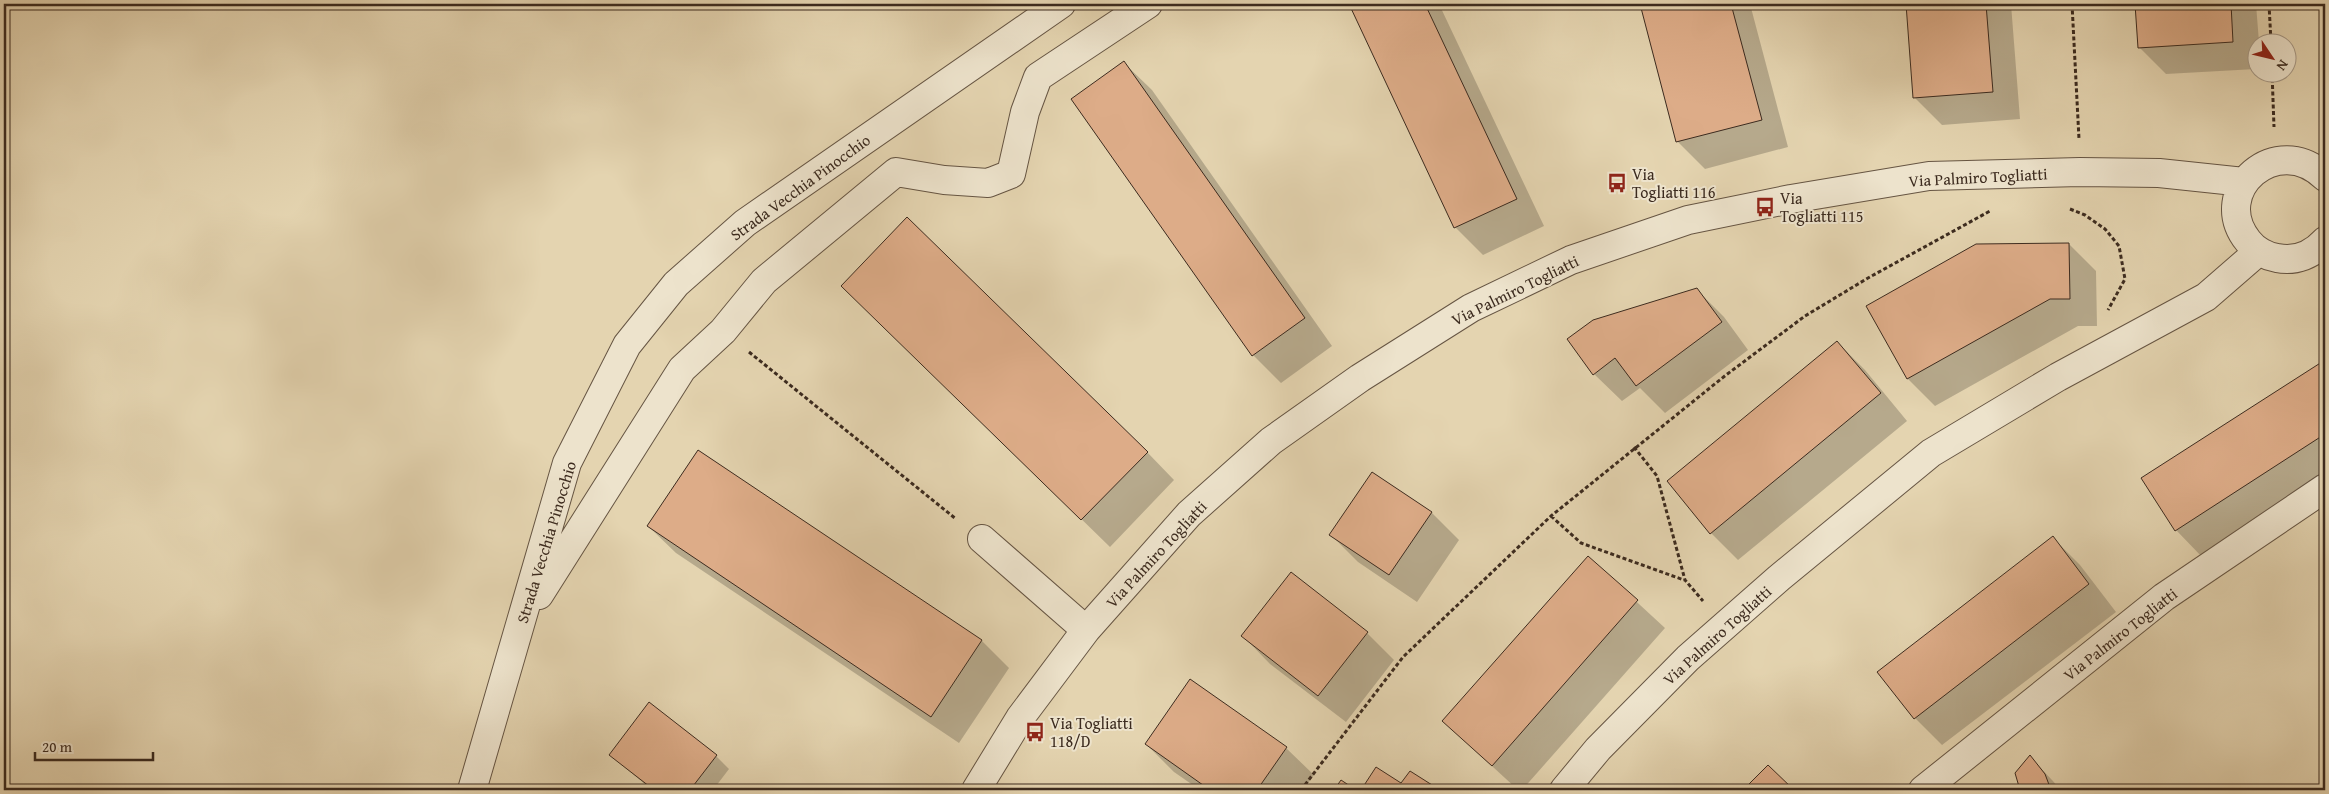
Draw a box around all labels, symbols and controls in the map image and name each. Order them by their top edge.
north arrow [2246,32,2296,82]
text: N [2271,56,2294,76]
street label: Strada Vecchia Pinocchio [725,128,875,246]
street label: Via Palmiro Togliatti [1908,161,2049,193]
place label: Via Togliatti 116 [1632,162,1716,204]
bus stop icon: Via Togliatti 116 [1606,172,1628,194]
place label: Via Togliatti 115 [1780,186,1863,228]
bus stop icon: Via Togliatti 115 [1754,196,1776,218]
street label: Via Palmiro Togliatti [1447,249,1583,331]
street label: Strada Vecchia Pinocchio [510,458,582,626]
street label: Via Palmiro Togliatti [1100,495,1213,613]
street label: Via Palmiro Togliatti [1657,579,1777,690]
street label: Via Palmiro Togliatti [2058,581,2183,686]
place label: Via Togliatti 118/D [1050,711,1133,753]
bus stop icon: Via Togliatti 118/D [1024,721,1046,743]
scale bar [35,729,152,761]
text: 20 m [42,736,73,757]

